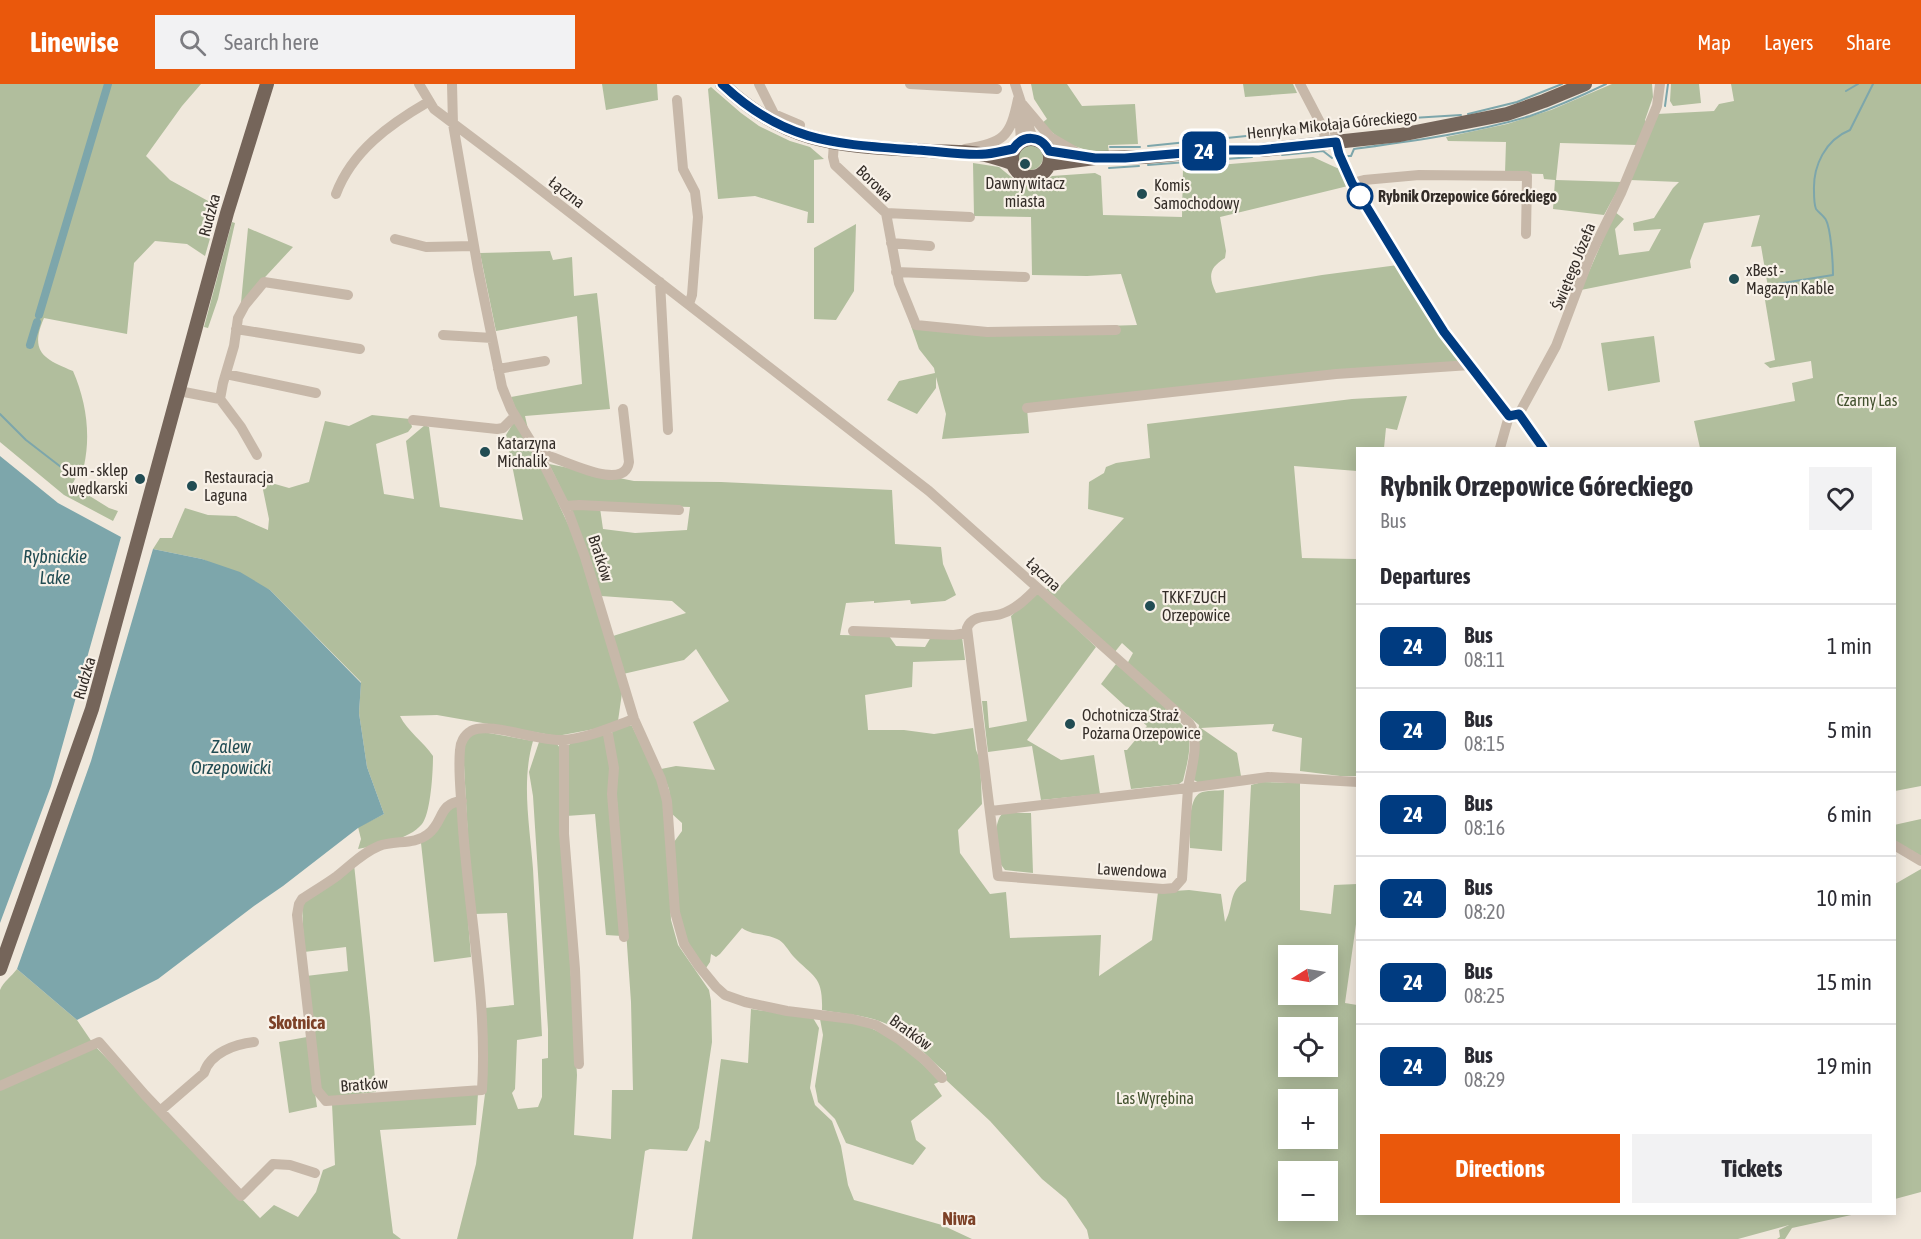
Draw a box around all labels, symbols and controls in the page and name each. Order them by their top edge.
search box [155,15,575,69]
text: Linewise [30,26,119,58]
icon: search [176,26,209,59]
text: Search here [224,29,319,55]
text: Map [1697,30,1731,54]
text: Layers [1764,30,1814,54]
text: Share [1847,30,1891,54]
street label: Henryka Mikołaja Góreckiego [1246,106,1418,143]
line badge: 24 [1177,132,1231,170]
text: 24 [1194,139,1214,163]
marker: Dawny witacz miasta [1018,157,1032,171]
street label: Borowa [853,161,897,205]
street label: Łączna [545,172,589,212]
place label: Dawny witacz miasta [985,174,1065,210]
place label: Komis Samochodowy [1154,176,1240,213]
marker: Rybnik Orzepowice Góreckiego [1347,183,1373,209]
marker: Komis Samochodowy [1135,187,1149,201]
place label: Rybnik Orzepowice Góreckiego [1378,187,1558,205]
street label: Rudzka [195,192,223,238]
street label: Świętego Józefa [1547,220,1600,313]
place label: xBest - Magazyn Kable [1746,261,1834,298]
marker: xBest - Magazyn Kable [1727,272,1741,286]
park label: Czarny Las [1837,391,1898,410]
place label: Katarzyna Michalik [497,434,556,470]
marker: Katarzyna Michalik [478,445,492,459]
place label: Sum - sklep wędkarski [62,461,128,498]
button: heart [1809,467,1872,530]
place label: Restauracja Laguna [204,468,274,505]
text: Rybnik Orzepowice Góreckiego [1380,470,1694,502]
marker: Sum - sklep wędkarski [133,472,147,486]
marker: Restauracja Laguna [185,479,199,493]
text: Bus [1380,509,1406,532]
street label: Bratków [585,533,617,584]
water label: Rybnickie Lake [23,546,87,588]
street label: Łączna [1022,554,1065,595]
text: Departures [1380,563,1470,589]
place label: TKKF ZUCH Orzepowice [1162,588,1230,625]
marker: TKKF ZUCH Orzepowice [1143,599,1157,613]
text: Bus [1464,622,1493,648]
text: 1 min [1827,633,1872,659]
text: 24 [1403,634,1423,658]
text: 08:11 [1464,648,1505,671]
street label: Rudzka [69,655,99,701]
place label: Ochotnicza Straż Pożarna Orzepowice [1082,706,1201,743]
text: Bus [1464,706,1493,732]
marker: Ochotnicza Straż Pożarna Orzepowice [1063,717,1077,731]
text: 5 min [1827,717,1872,743]
text: 24 [1403,718,1423,742]
text: 08:15 [1464,732,1505,755]
water label: Zalew Orzepowicki [191,736,271,778]
text: Bus [1464,790,1493,816]
text: 6 min [1827,801,1872,827]
text: 24 [1403,802,1423,826]
text: 08:16 [1464,816,1505,839]
street label: Lawendowa [1097,859,1167,881]
text: Bus [1464,874,1493,900]
text: 10 min [1817,885,1872,911]
text: 24 [1403,886,1423,910]
text: 08:20 [1464,900,1505,923]
north arrow [1278,945,1338,1005]
map controls [1278,945,1338,1221]
text: Bus [1464,958,1493,984]
text: 15 min [1817,969,1872,995]
text: 24 [1403,970,1423,994]
text: 08:25 [1464,984,1505,1007]
street label: Bratków [886,1011,936,1054]
district label: Skotnica [269,1012,325,1033]
button: locate [1278,1017,1338,1077]
text: Bus [1464,1042,1493,1068]
text: 19 min [1817,1053,1872,1079]
text: 24 [1403,1054,1423,1078]
text: 08:29 [1464,1068,1505,1091]
street label: Bratków [340,1073,389,1095]
park label: Las Wyrębina [1116,1089,1194,1108]
button: + [1278,1089,1338,1149]
button: Directions [1380,1134,1620,1203]
button: Tickets [1632,1134,1872,1203]
button: − [1278,1161,1338,1221]
district label: Niwa [942,1208,976,1229]

